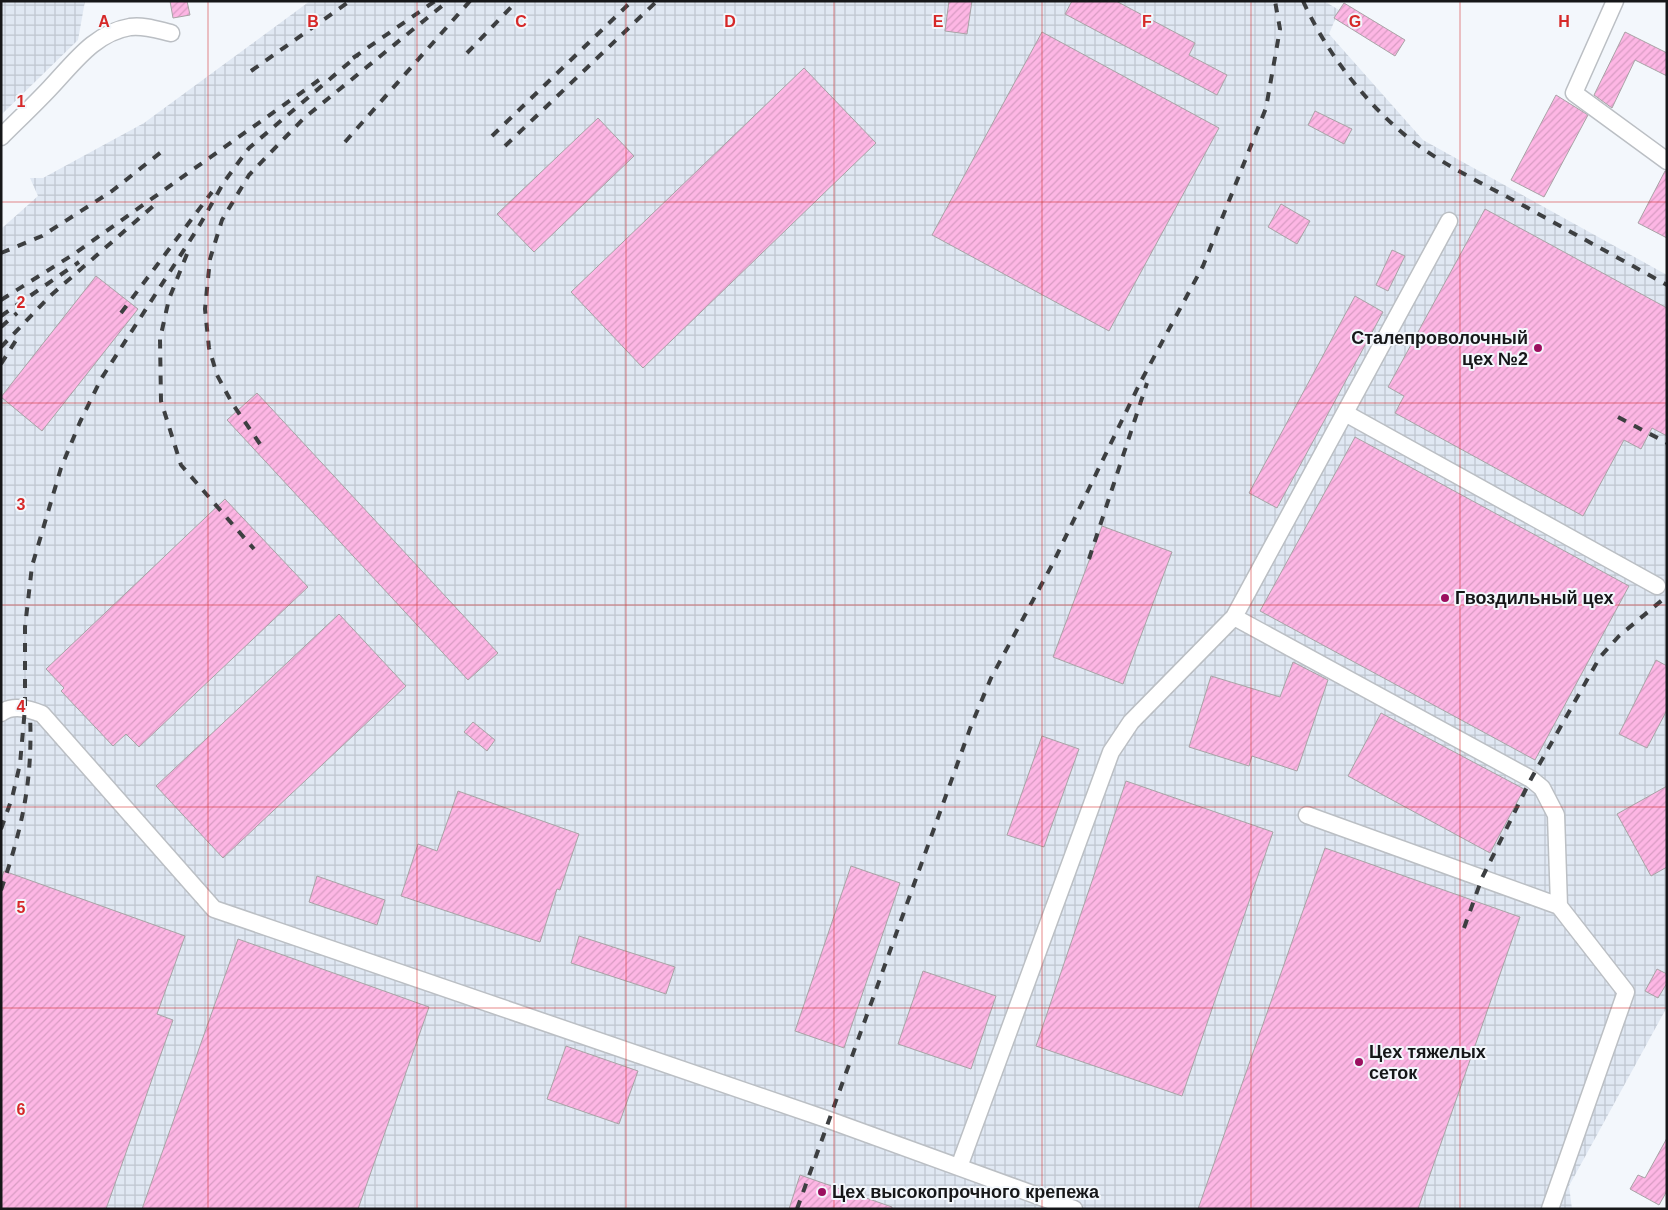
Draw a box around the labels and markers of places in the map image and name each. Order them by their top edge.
place label: Сталепроволочный цех №2 [1351,328,1528,369]
marker: Сталепроволочный цех №2 [1532,342,1544,354]
place label: Гвоздильный цех [1455,588,1613,608]
marker: Гвоздильный цех [1439,592,1451,604]
place label: Цех тяжелых сеток [1369,1042,1486,1083]
marker: Цех тяжелых сеток [1353,1056,1365,1068]
place label: Цех высокопрочного крепежа [832,1182,1100,1202]
marker: Цех высокопрочного крепежа [816,1186,828,1198]

